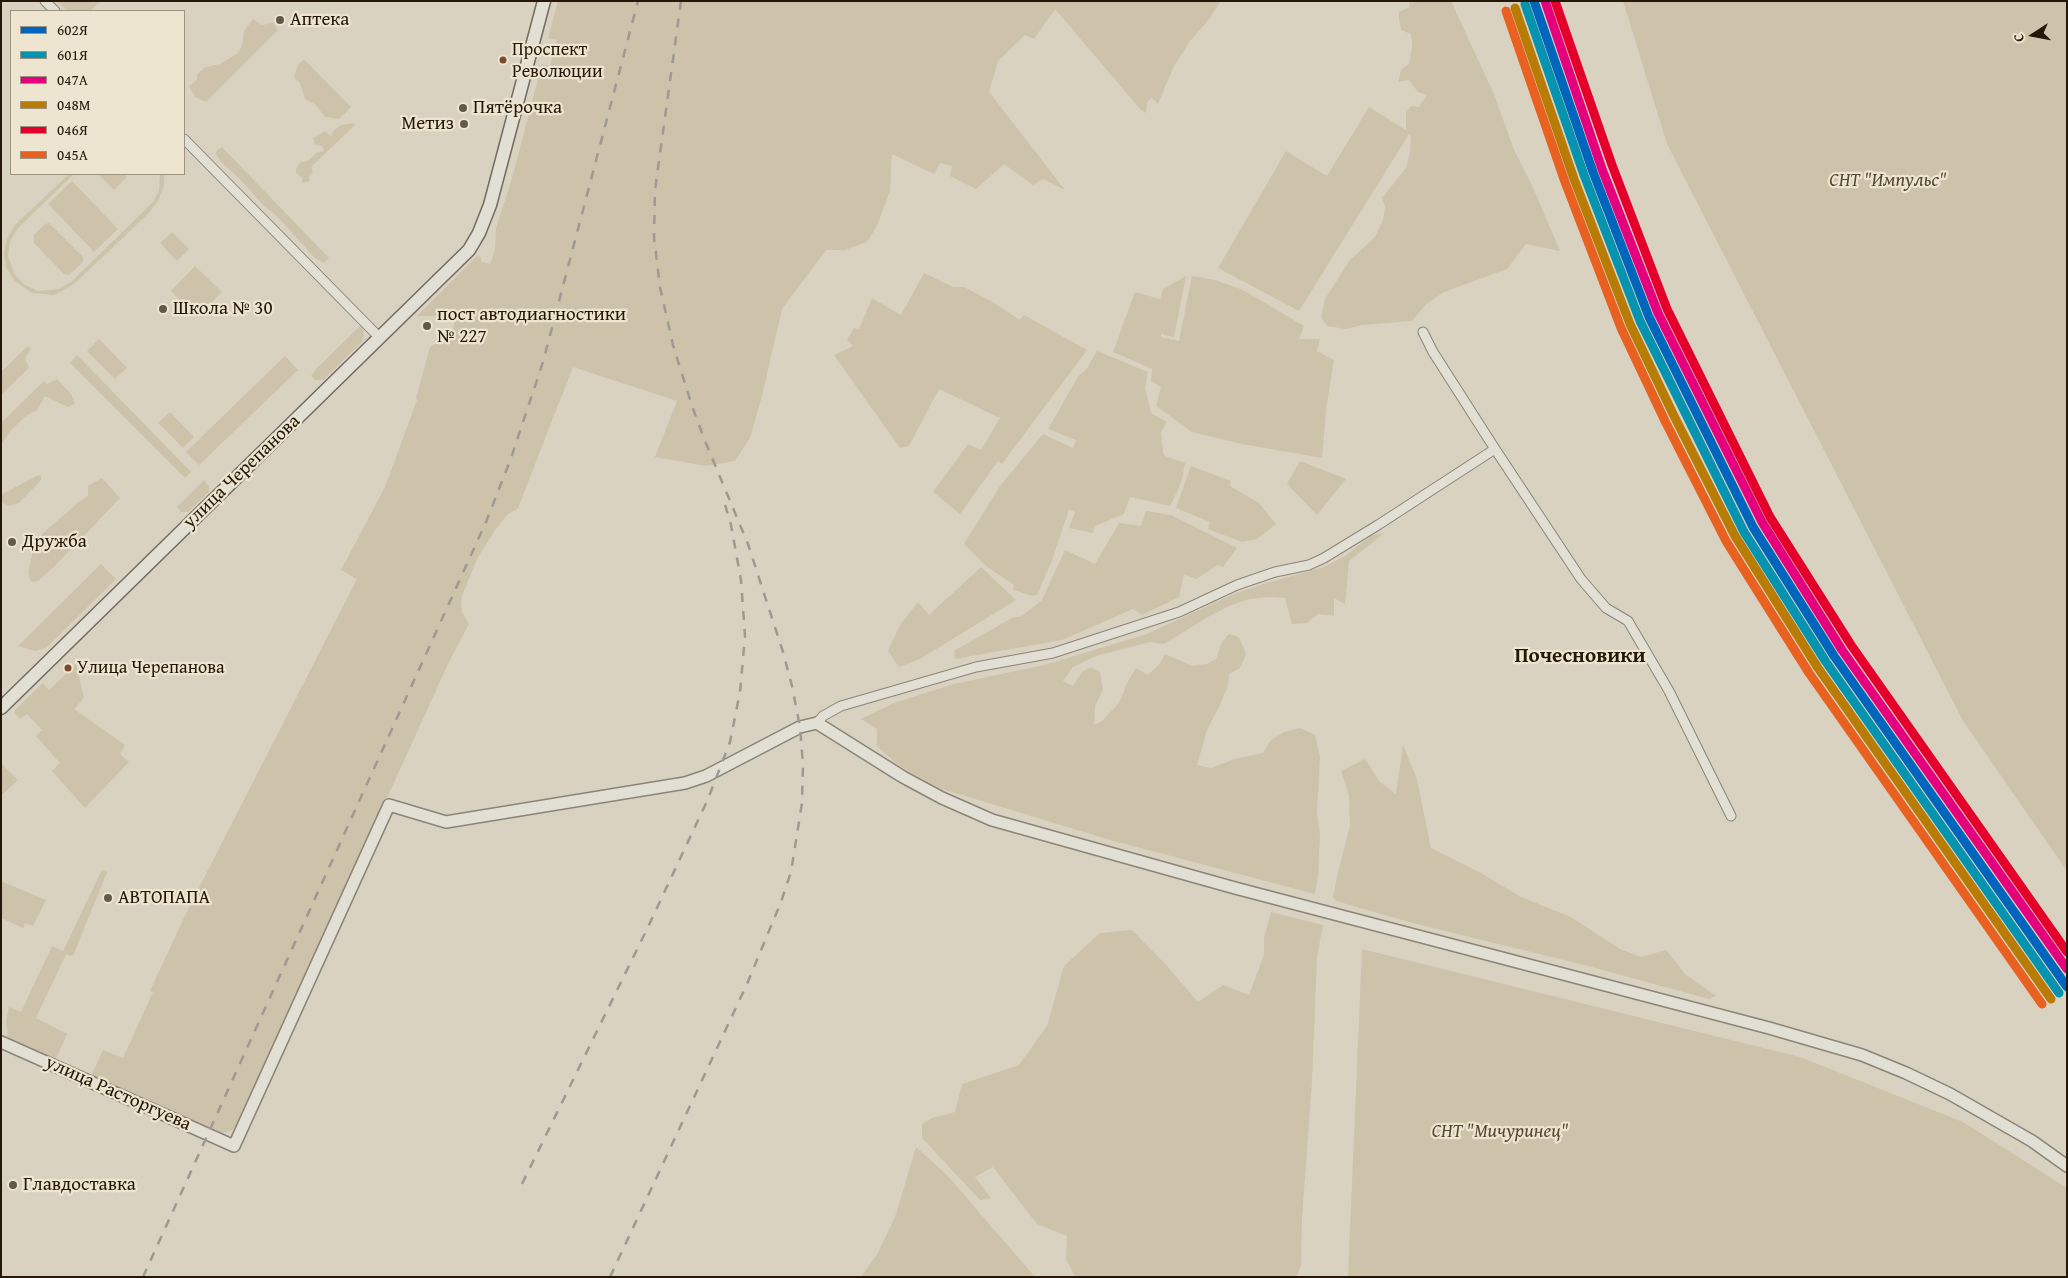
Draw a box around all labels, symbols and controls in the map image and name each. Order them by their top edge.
place label: Аптека [290,9,349,31]
legend [10,10,185,175]
north arrow [2008,10,2058,60]
marker: Аптека [274,14,286,26]
text: 602Я [57,19,87,40]
text: С [2008,32,2029,44]
place label: Проспект Революции [512,39,603,82]
text: 601Я [57,44,87,65]
marker: Проспект Революции [498,55,508,65]
text: 047А [57,69,88,90]
text: 048М [57,94,90,115]
place label: Пятёрочка [473,97,562,119]
marker: Пятёрочка [457,102,469,114]
place label: Метиз [401,113,454,135]
marker: Метиз [458,118,470,130]
text: 046Я [57,119,87,140]
text: 045А [57,144,88,165]
park label: СНТ "Импульс" [1829,170,1947,192]
place label: Школа № 30 [173,298,273,320]
marker: Школа № 30 [157,303,169,315]
place label: пост автодиагностики № 227 [437,304,626,348]
marker: пост автодиагностики № 227 [421,320,433,332]
street label: улица Черепанова [179,410,305,534]
place label: Дружба [22,531,87,553]
marker: Дружба [6,536,18,548]
district label: Почесновики [1514,644,1646,670]
place label: Улица Черепанова [77,657,225,679]
marker: Улица Черепанова [63,663,73,673]
place label: АВТОПАПА [118,887,210,909]
marker: АВТОПАПА [102,892,114,904]
street label: улица Расторгуева [42,1052,194,1136]
park label: СНТ "Мичуринец" [1432,1121,1568,1143]
place label: Главдоставка [23,1174,136,1196]
marker: Главдоставка [7,1179,19,1191]

